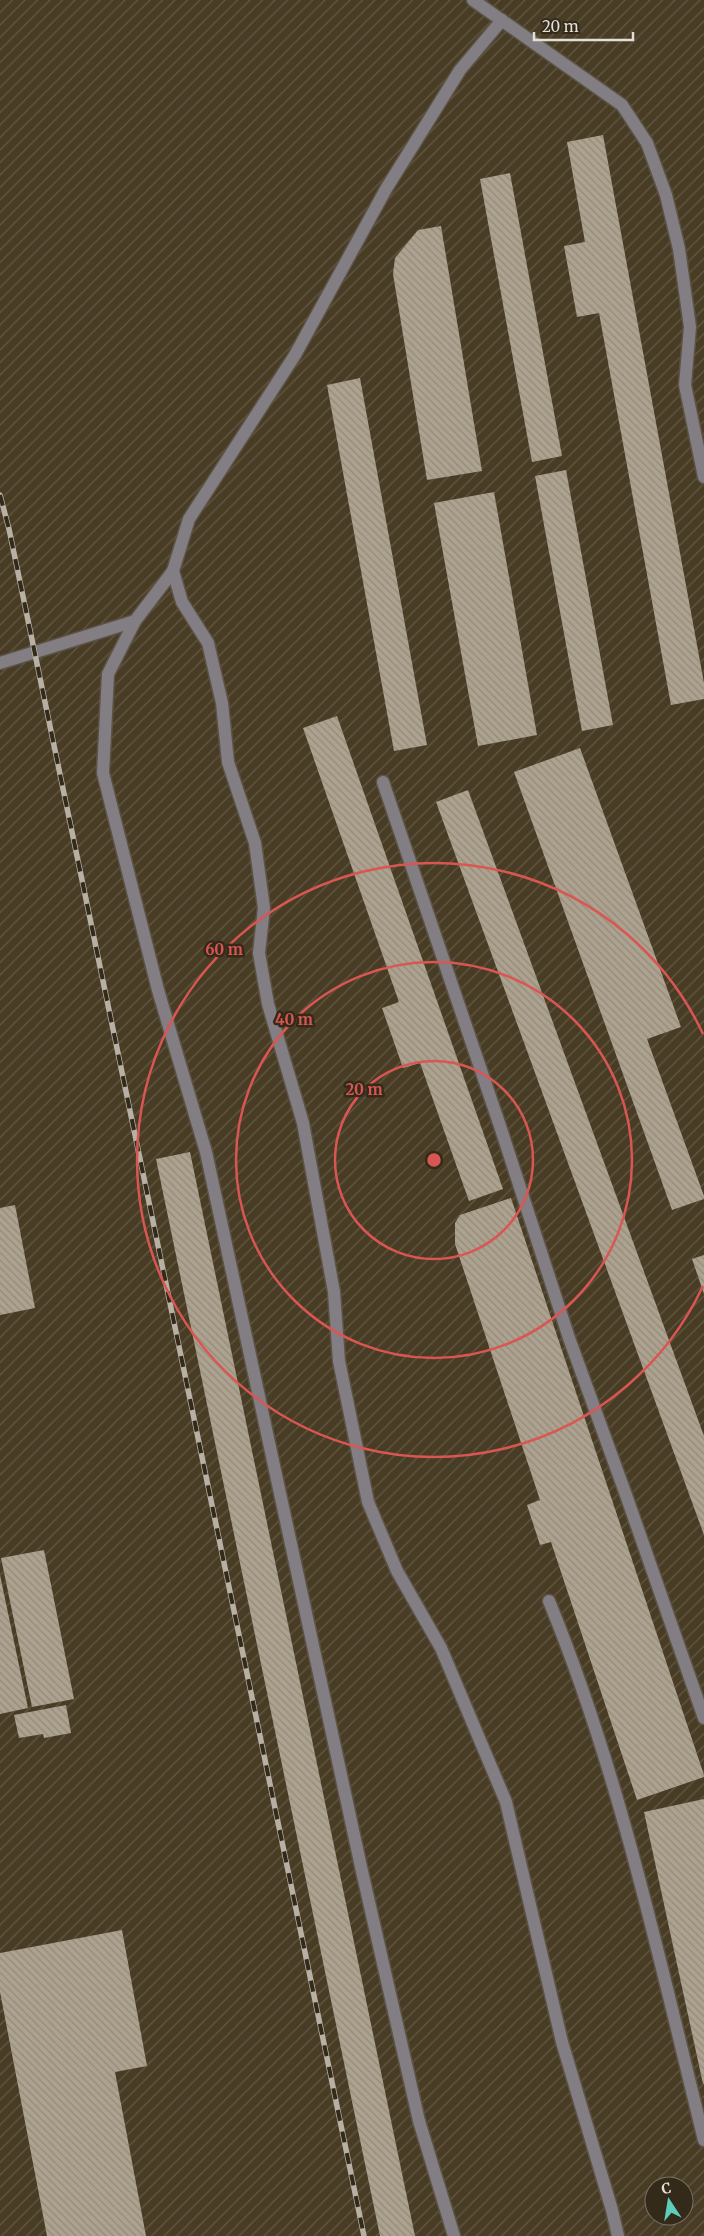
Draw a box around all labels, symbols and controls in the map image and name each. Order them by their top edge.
scale bar [534,10,633,42]
text: 20 m [542,17,579,36]
text: 60 m [205,940,243,959]
text: 40 m [275,1010,313,1029]
text: 20 m [345,1080,383,1099]
centre of rings [425,1151,443,1169]
north arrow [644,2176,694,2226]
text: С [660,2179,673,2198]

